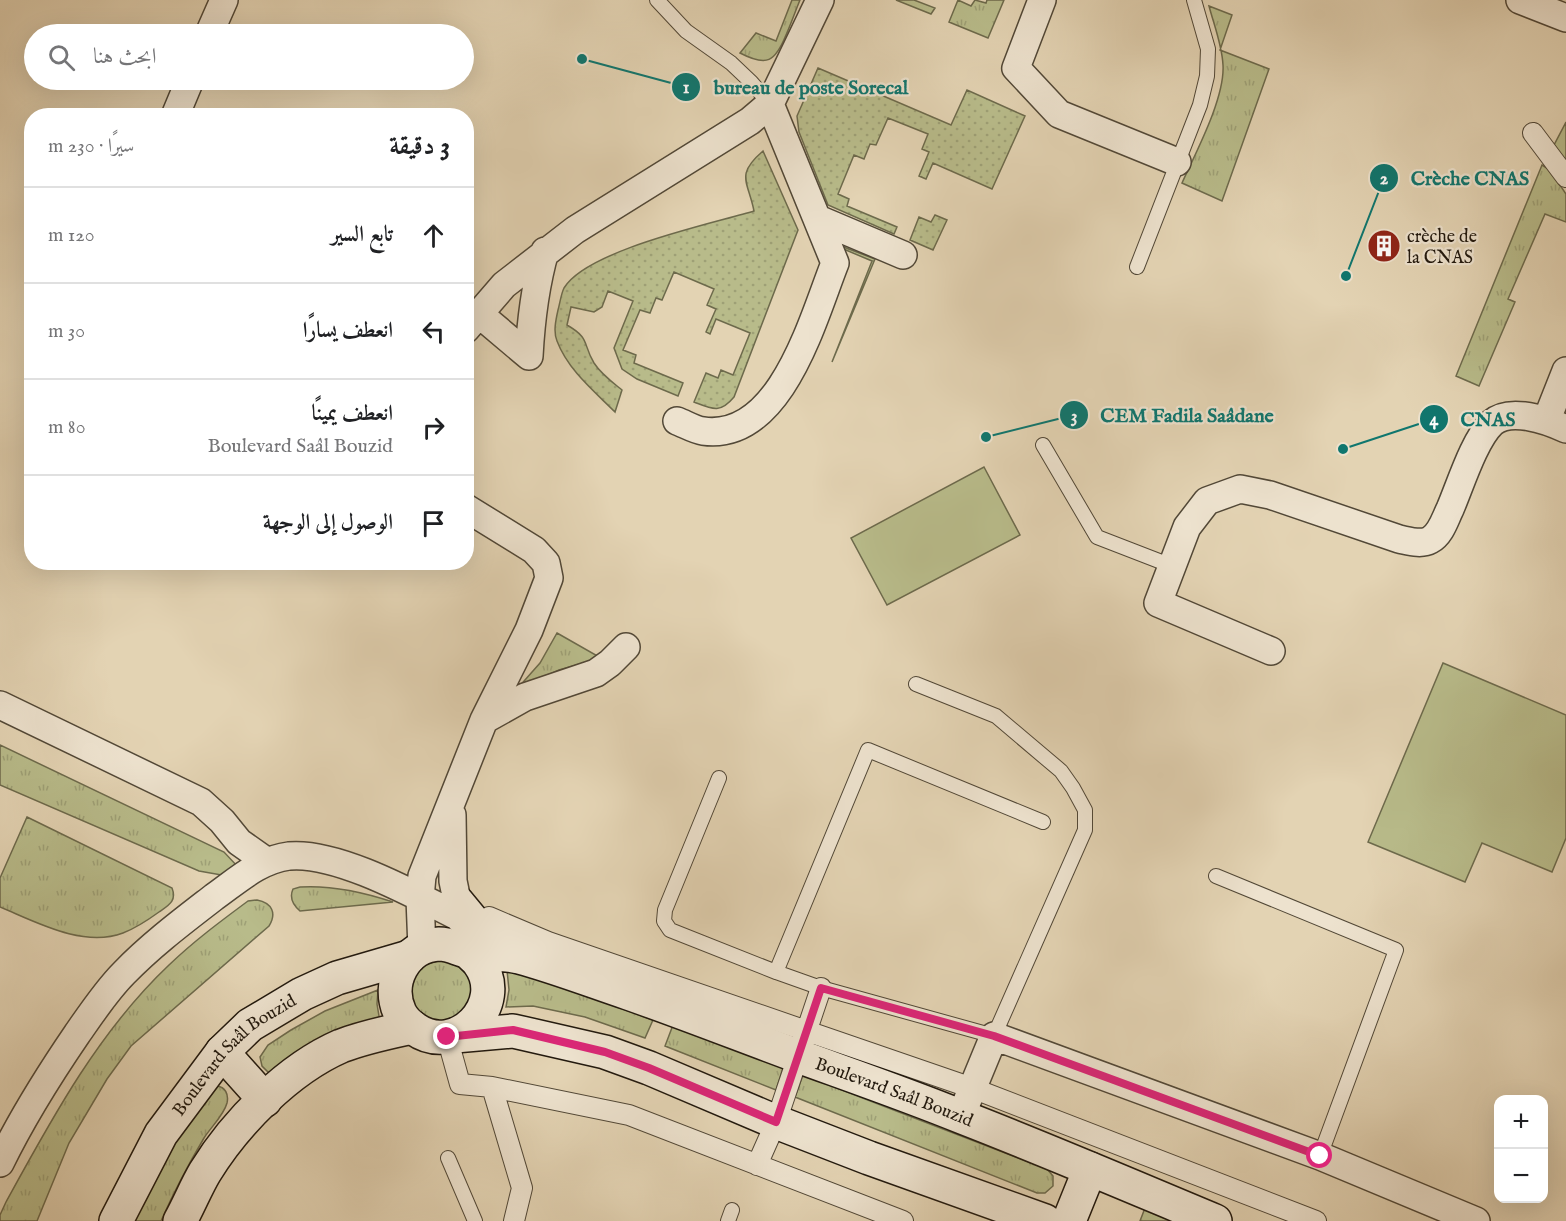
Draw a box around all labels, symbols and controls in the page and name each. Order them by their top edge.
search box [24,24,474,90]
icon: search [45,41,78,74]
text: ابحث هنا [93,43,156,71]
callout: bureau de poste Sorecal [671,68,920,106]
text: bureau de poste Sorecal [713,76,909,101]
text: 1 [683,77,690,100]
text: 3 دقيقة [389,130,450,163]
text: سيرًا · 230 m [48,134,134,159]
callout: Crèche CNAS [1369,159,1541,197]
text: Crèche CNAS [1411,167,1529,192]
text: 2 [1380,168,1389,191]
icon: ahead [417,219,450,252]
text: تابع السير [331,221,393,249]
text: 120 m [48,223,95,248]
place label: crèche de la CNAS [1407,226,1477,270]
building icon: crèche de la CNAS [1366,228,1402,264]
icon: left [417,315,450,348]
text: انعطف يسارًا [303,317,393,345]
text: 30 m [48,319,85,344]
callout: CEM Fadila Saâdane [1059,396,1286,434]
text: انعطف يمينًا [312,400,393,428]
callout: CNAS [1419,400,1528,438]
text: CEM Fadila Saâdane [1100,404,1275,429]
text: 3 [1071,406,1077,429]
text: CNAS [1461,408,1515,433]
text: 4 [1430,409,1440,432]
icon: right [417,411,450,444]
text: 80 m [48,415,86,440]
text: Boulevard Saâl Bouzid [207,434,393,459]
icon: arrive [417,507,450,540]
text: الوصول إلى الوجهة [263,509,393,537]
street label: Boulevard Saâl Bouzid [168,990,301,1121]
route end [433,1023,459,1049]
street label: Boulevard Saâl Bouzid [812,1053,976,1133]
map controls [1494,1095,1548,1203]
button: + [1494,1095,1548,1149]
route start [1306,1142,1332,1168]
button: − [1494,1149,1548,1203]

